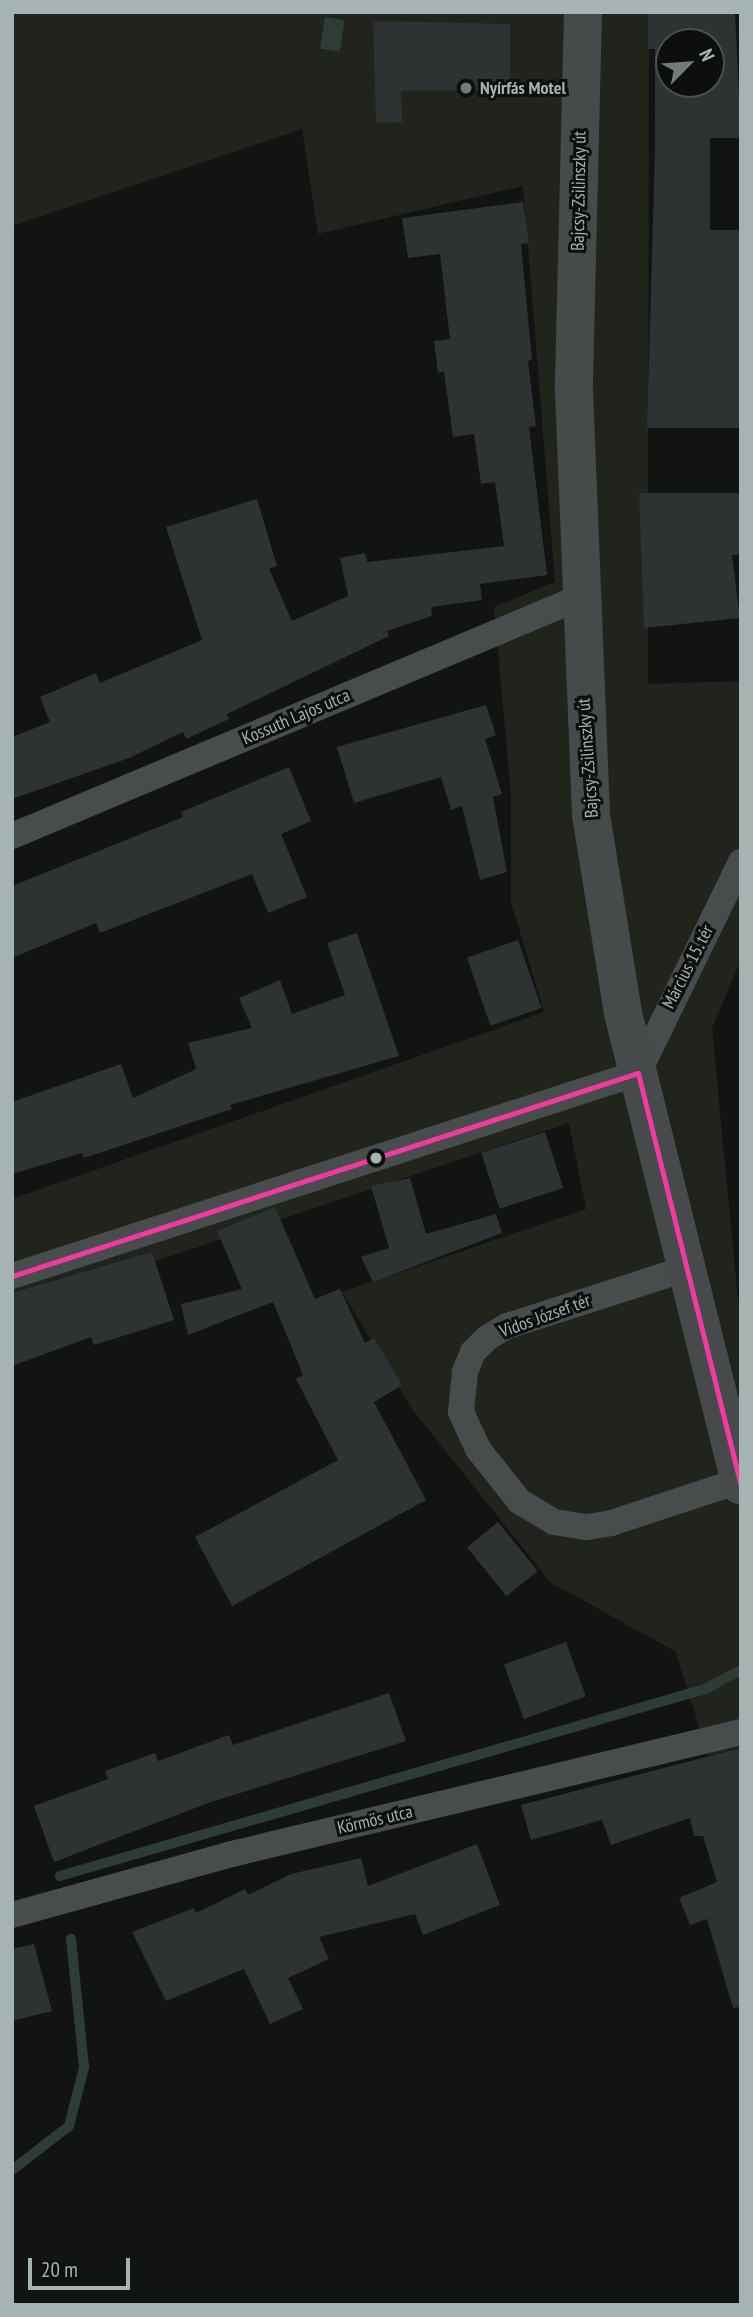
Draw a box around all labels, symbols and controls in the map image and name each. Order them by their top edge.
north arrow [655,28,725,98]
text: N [694,45,720,65]
place label: Nyírfás Motel [480,77,566,99]
marker: Nyírfás Motel [458,80,474,96]
street label: Bajcsy-Zsilinszky út [567,131,591,251]
street label: Kossuth Lajos utca [239,685,353,749]
street label: Bajcsy-Zsilinszky út [573,697,603,819]
street label: Március 15. tér [657,921,719,1013]
unlabelled marker [369,1151,383,1165]
street label: Vidos József tér [497,1290,593,1342]
street label: Körmös utca [335,1801,415,1839]
scale bar [32,2244,133,2288]
text: 20 m [41,2256,78,2283]

